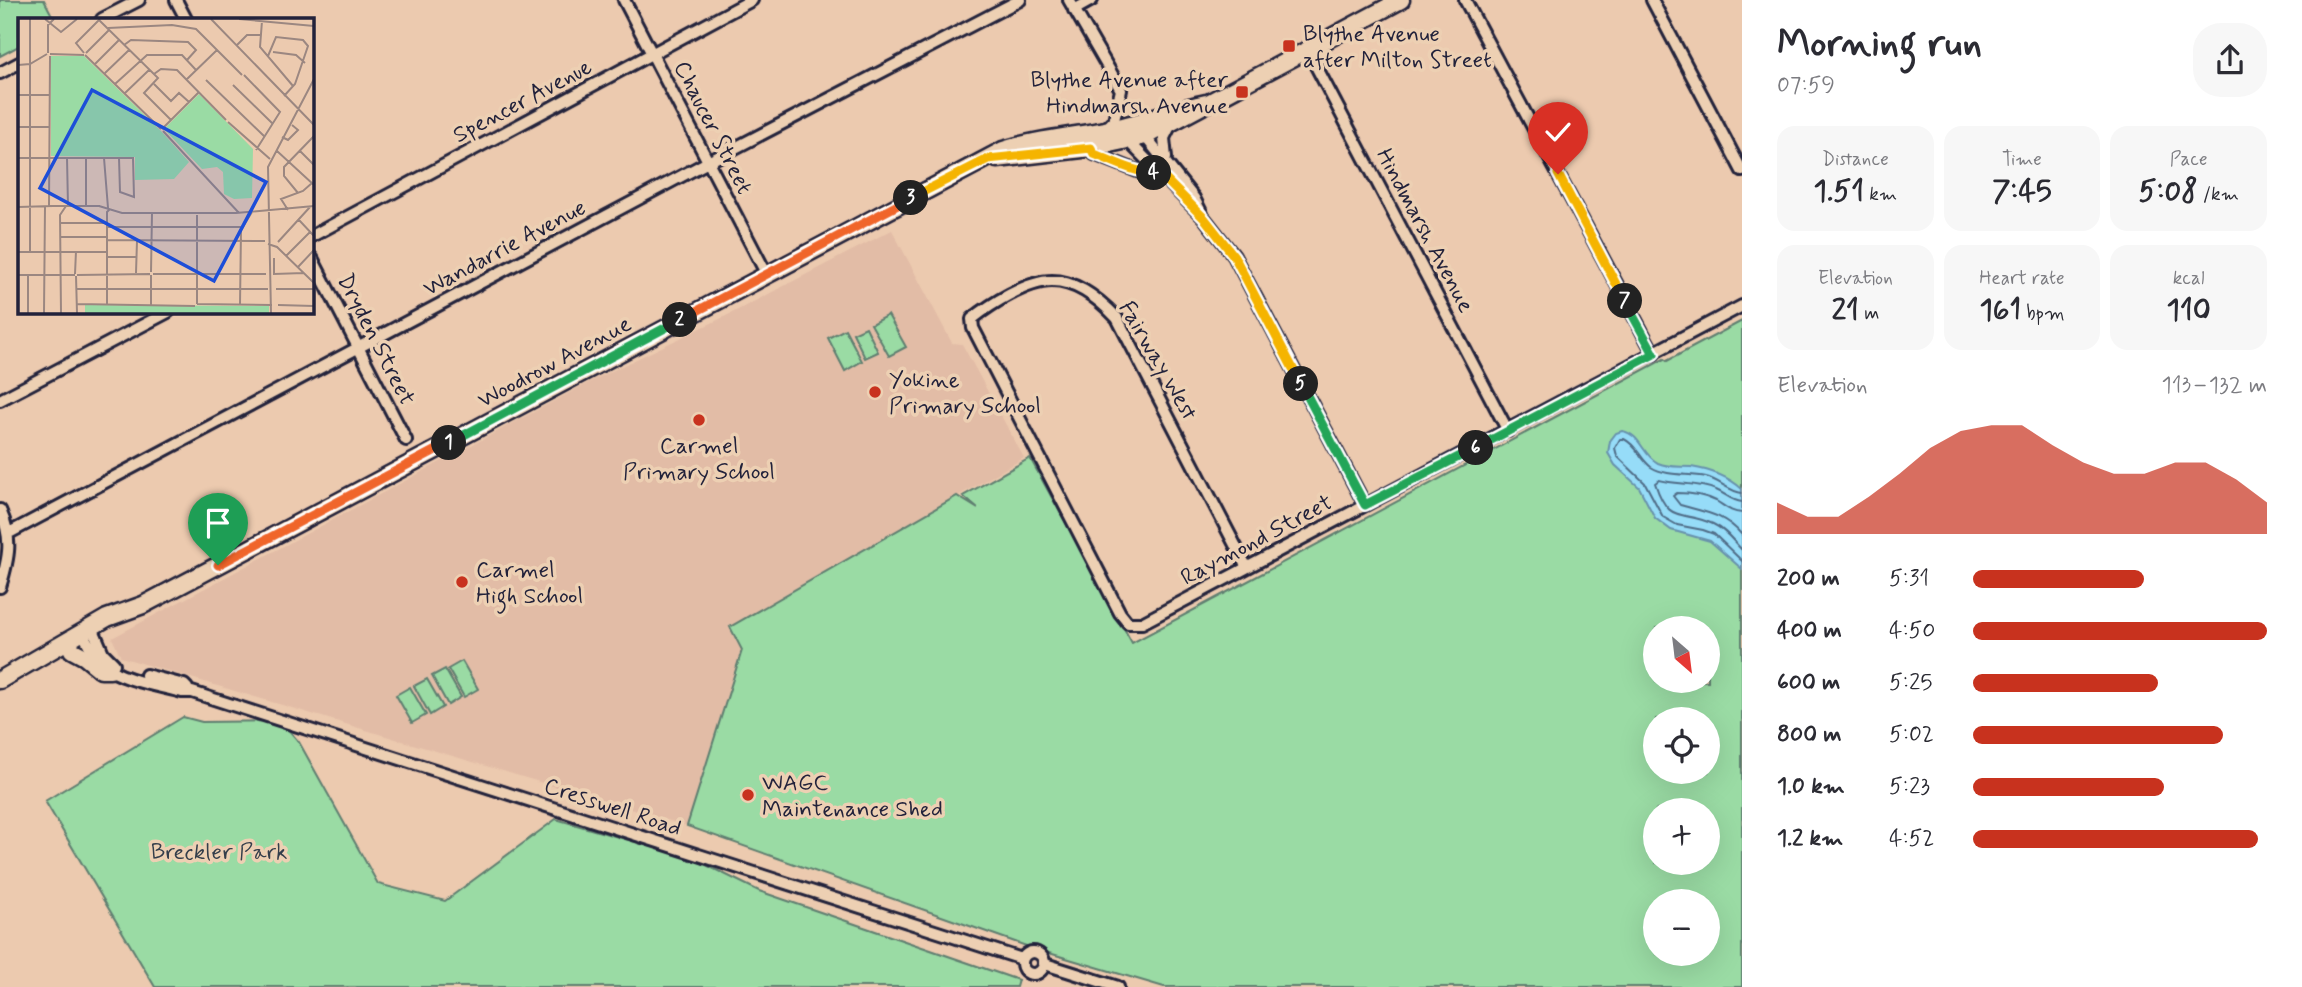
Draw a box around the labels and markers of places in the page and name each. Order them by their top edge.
place label: Blythe Avenue after Milton Street [1303,20,1492,76]
marker: Blythe Avenue after Milton Street [1281,38,1297,54]
place label: Blythe Avenue after Hindmarsh Avenue [1030,66,1228,122]
marker: Blythe Avenue after Hindmarsh Avenue [1234,84,1250,100]
pin [1528,102,1588,174]
pin: 4 [1136,156,1172,190]
pin: 3 [894,180,928,216]
pin: 7 [1608,284,1642,318]
pin: 2 [662,302,698,338]
place label: Yokine Primary School [889,366,1041,422]
pin: 5 [1284,366,1318,402]
marker: Yokine Primary School [867,384,883,400]
marker: Carmel Primary School [691,412,707,428]
pin: 1 [432,426,466,460]
pin: 6 [1458,430,1494,466]
place label: Carmel Primary School [623,432,775,488]
pin [188,493,248,565]
place label: Carmel High School [476,556,583,614]
marker: Carmel High School [454,574,470,590]
place label: WAGC Maintenance Shed [762,769,943,825]
marker: WAGC Maintenance Shed [740,787,756,803]

